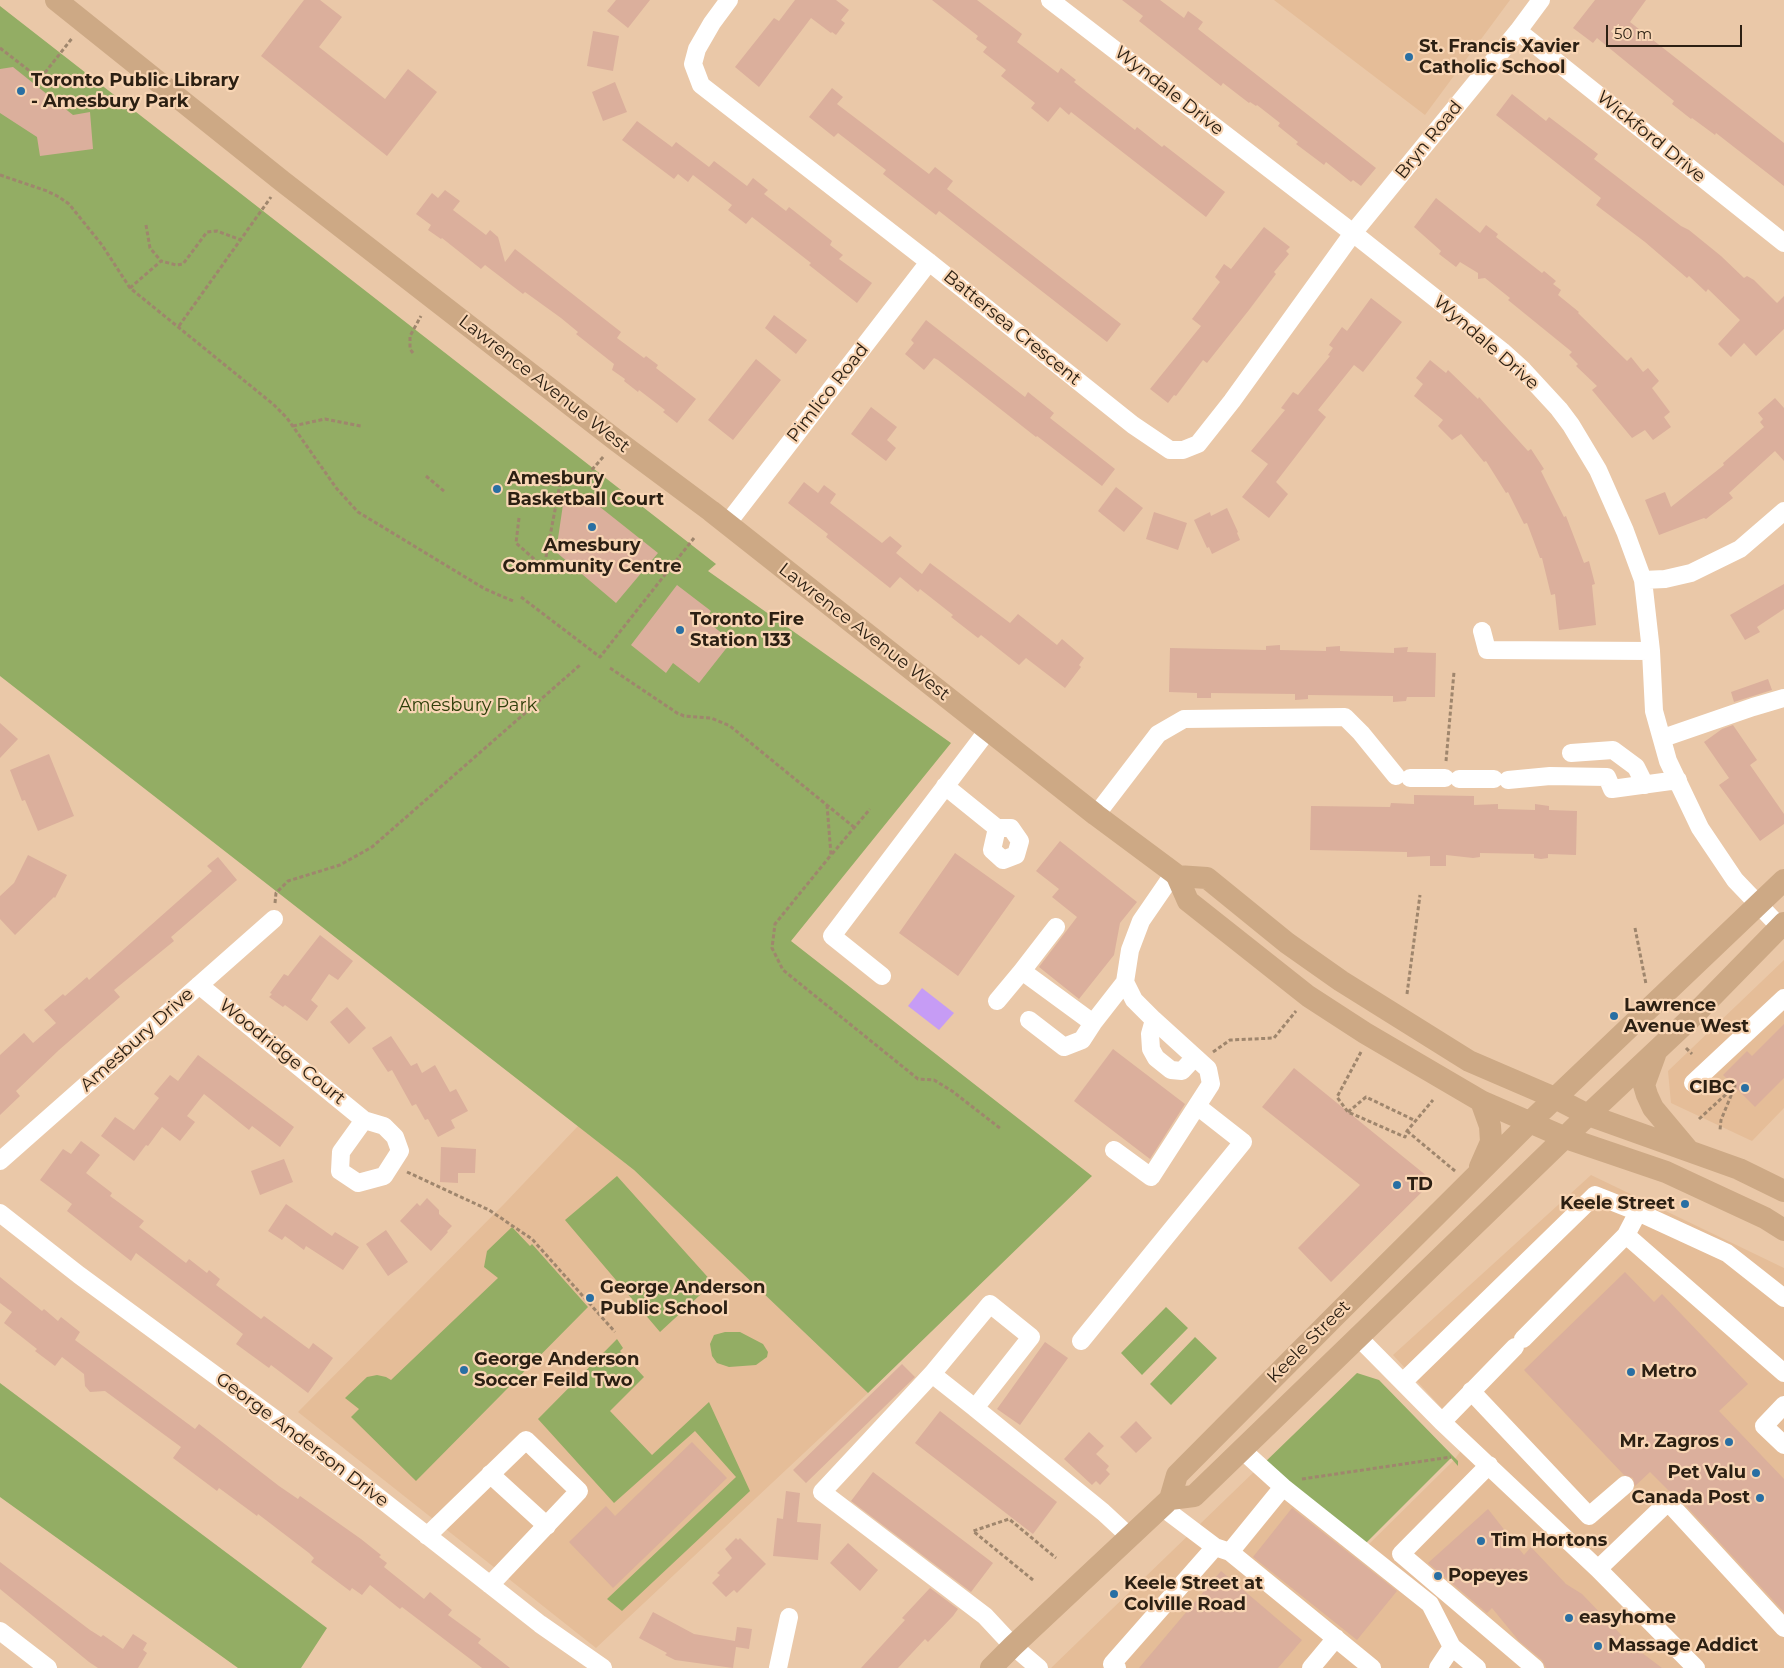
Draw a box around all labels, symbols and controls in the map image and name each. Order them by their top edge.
scale bar [1609,15,1745,47]
text: 50 m [1614,24,1652,43]
place label: St. Francis Xavier Catholic School [1419,36,1580,78]
street label: Wyndale Drive [1110,42,1228,140]
marker: St. Francis Xavier Catholic School [1403,51,1415,63]
place label: Toronto Public Library - Amesbury Park [31,70,239,112]
marker: Toronto Public Library - Amesbury Park [15,85,27,97]
street label: Wickford Drive [1592,87,1710,187]
street label: Bryn Road [1391,97,1467,183]
street label: Battersea Crescent [939,266,1085,390]
street label: Wyndale Drive [1429,291,1543,395]
street label: Lawrence Avenue West [454,311,634,457]
street label: Pimlico Road [783,339,873,447]
place label: Amesbury Basketball Court [507,468,664,510]
marker: Amesbury Basketball Court [491,483,503,495]
marker: Amesbury Community Centre [586,521,598,533]
place label: Amesbury Community Centre [502,535,682,578]
street label: Lawrence Avenue West [774,559,954,705]
place label: Toronto Fire Station 133 [690,609,804,652]
marker: Toronto Fire Station 133 [674,624,686,636]
park label: Amesbury Park [399,695,537,717]
street label: Amesbury Drive [76,984,198,1096]
street label: Woodridge Court [214,994,350,1110]
place label: Lawrence Avenue West [1624,995,1749,1038]
marker: Lawrence Avenue West [1608,1010,1620,1022]
place label: CIBC [1689,1077,1735,1099]
marker: CIBC [1739,1082,1751,1094]
place label: TD [1407,1174,1433,1196]
marker: TD [1391,1179,1403,1191]
place label: Keele Street [1560,1193,1675,1215]
marker: Keele Street [1679,1198,1691,1210]
place label: George Anderson Public School [600,1277,765,1320]
marker: George Anderson Public School [584,1292,596,1304]
street label: Keele Street [1263,1296,1355,1388]
place label: George Anderson Soccer Feild Two [474,1349,639,1392]
place label: Metro [1641,1361,1697,1383]
marker: George Anderson Soccer Feild Two [458,1364,470,1376]
marker: Metro [1625,1366,1637,1378]
street label: George Anderson Drive [211,1368,393,1512]
place label: Mr. Zagros [1620,1431,1719,1453]
marker: Mr. Zagros [1723,1436,1735,1448]
place label: Pet Valu [1667,1462,1746,1484]
marker: Pet Valu [1750,1467,1762,1479]
place label: Canada Post [1632,1487,1750,1509]
marker: Canada Post [1754,1492,1766,1504]
place label: Tim Hortons [1491,1530,1607,1552]
marker: Tim Hortons [1475,1535,1487,1547]
place label: Popeyes [1448,1565,1528,1587]
marker: Popeyes [1432,1570,1444,1582]
place label: Keele Street at Colville Road [1124,1573,1263,1616]
marker: Keele Street at Colville Road [1108,1588,1120,1600]
place label: easyhome [1579,1607,1676,1629]
marker: easyhome [1563,1612,1575,1624]
place label: Massage Addict [1608,1635,1758,1657]
marker: Massage Addict [1592,1640,1604,1652]

